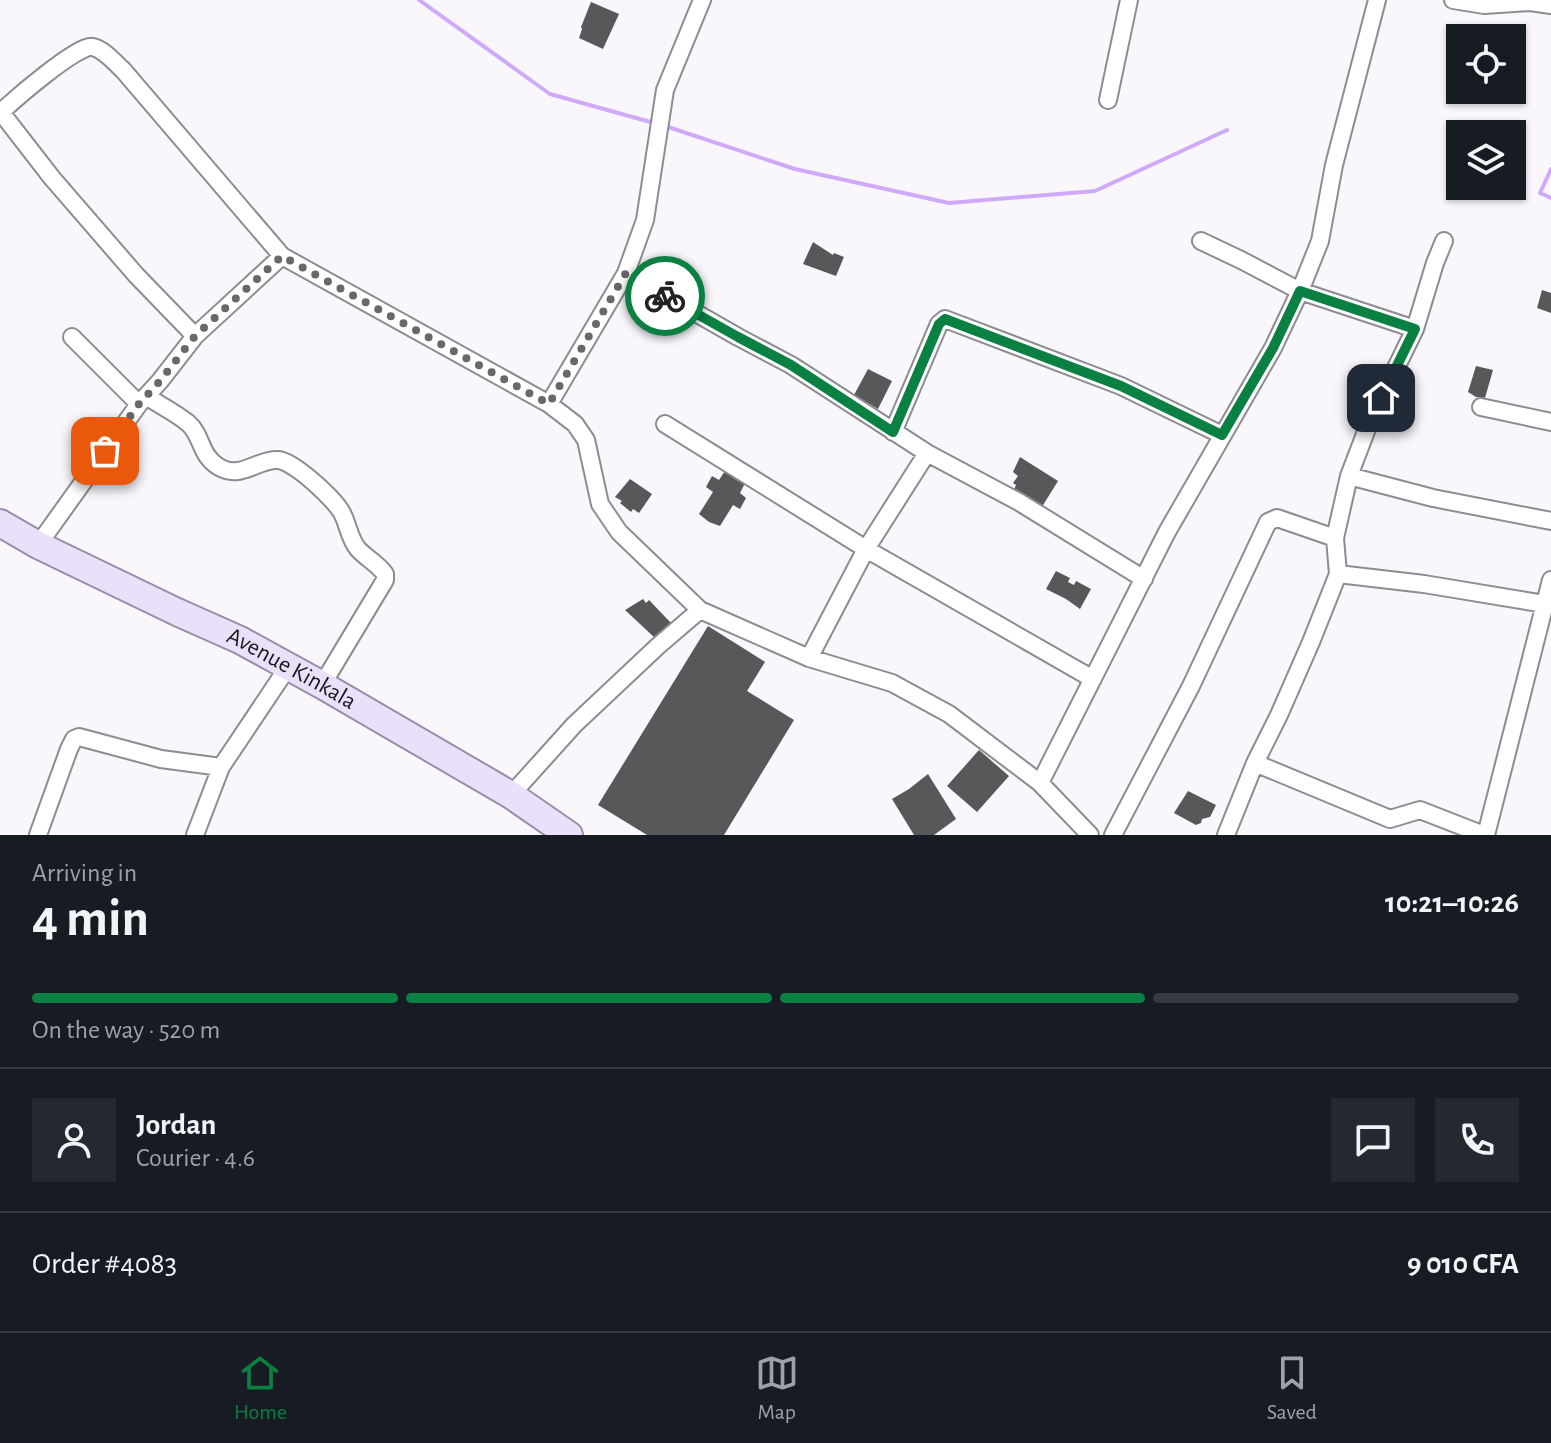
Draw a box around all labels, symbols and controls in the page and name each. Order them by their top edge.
map controls [1446,24,1526,200]
button: locate [1446,24,1526,104]
button: layers [1446,120,1526,200]
courier [625,256,705,336]
icon: bike [643,274,687,318]
pin [1347,364,1415,432]
icon: home [1359,376,1403,420]
pin [71,417,139,485]
icon: bag [83,429,127,473]
street label: Avenue Kinkala [223,624,360,714]
text: Arriving in [32,860,137,886]
text: 10:21–10:26 [1385,888,1519,918]
text: 4 min [32,893,149,945]
text: On the way · 520 m [32,1017,220,1043]
button: person [32,1098,116,1182]
button: chat [1331,1098,1415,1182]
button: phone [1435,1098,1519,1182]
text: Jordan [136,1110,216,1140]
text: Courier · 4.6 [136,1145,255,1171]
text: Order #4083 [32,1249,177,1279]
text: 9 010 CFA [1407,1249,1519,1279]
tab: Home [234,1351,287,1425]
tab: Map [755,1351,799,1425]
tab: Saved [1267,1351,1317,1425]

